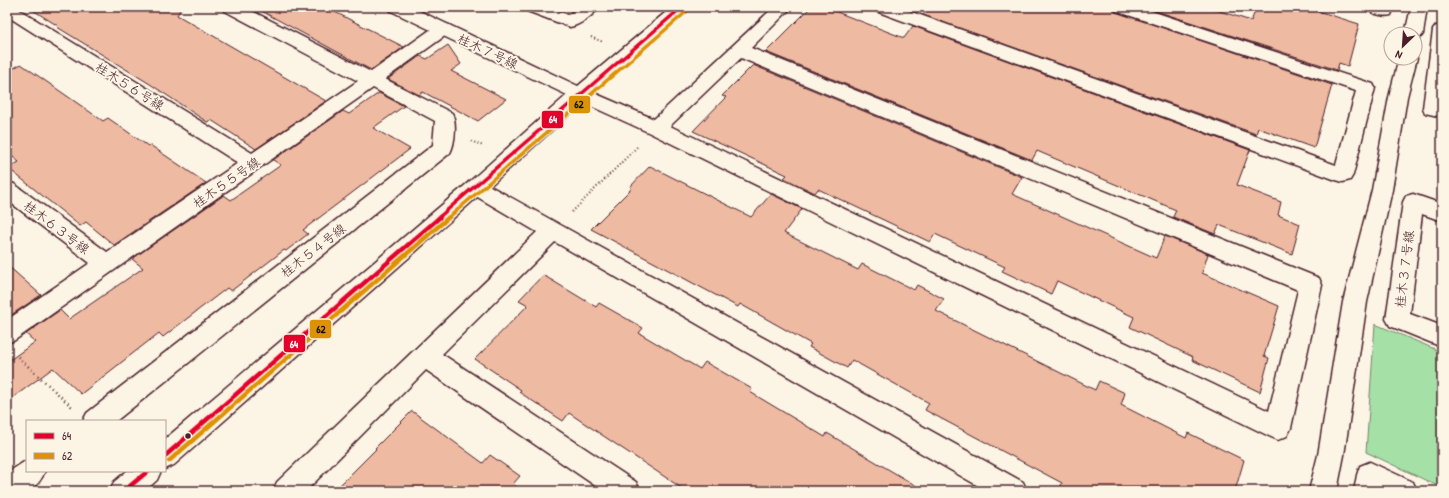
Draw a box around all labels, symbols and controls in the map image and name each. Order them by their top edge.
north arrow [1383,26,1423,66]
street label: 桂木７号線 [455,29,522,73]
text: N [1393,47,1404,63]
street label: 桂木５６号線 [92,58,169,115]
line badge: 62 [568,95,591,114]
text: 62 [574,97,585,111]
line badge: 64 [541,110,564,129]
text: 64 [549,112,557,126]
street label: 桂木５５号線 [189,152,264,212]
street label: 桂木６３号線 [20,196,94,258]
street label: 桂木５４号線 [277,218,350,281]
street label: 桂木３７号線 [1390,228,1418,309]
line badge: 62 [309,319,332,339]
text: 62 [316,322,327,336]
line badge: 64 [283,334,306,353]
text: 64 [290,337,298,351]
legend [26,420,166,472]
text: 64 [62,427,72,444]
unlabelled marker [183,431,193,441]
text: 62 [62,447,73,464]

